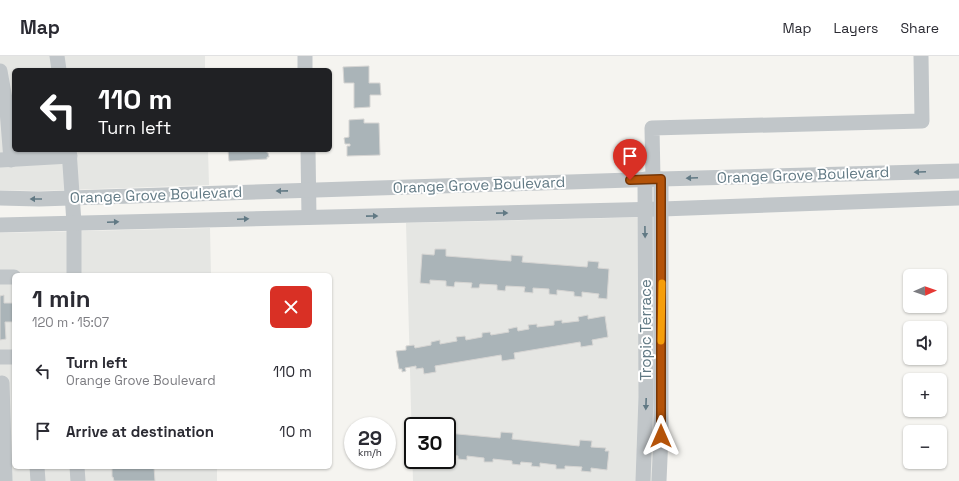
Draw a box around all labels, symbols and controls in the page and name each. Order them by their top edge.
text: Map [20,15,60,40]
text: Map [782,19,812,37]
text: Layers [834,19,878,37]
text: Share [900,19,939,37]
text: 110 m [98,81,172,117]
icon: left [32,84,84,136]
text: Turn left [98,116,171,139]
pin [613,139,647,180]
icon: arrive [619,145,641,167]
street label: Orange Grove Boulevard [716,162,890,187]
one-way arrow [914,168,926,175]
street label: Orange Grove Boulevard [392,172,566,197]
one-way arrow [685,175,698,181]
street label: Orange Grove Boulevard [69,182,243,207]
one-way arrow [275,188,288,194]
one-way arrow [29,196,42,202]
one-way arrow [496,209,508,216]
one-way arrow [366,212,378,219]
one-way arrow [237,216,250,222]
one-way arrow [107,219,119,226]
one-way arrow [642,226,648,239]
north arrow [903,269,947,313]
map controls [903,269,947,469]
street label: Tropic Terrace [636,279,655,381]
text: 1 min [32,283,91,314]
button: close [270,286,312,328]
text: 120 m · 15:07 [32,314,109,331]
button: sound [903,321,947,365]
text: Turn left [66,353,128,372]
icon: left [32,360,54,382]
text: 110 m [273,362,312,381]
text: Orange Grove Boulevard [66,372,216,389]
button: + [903,373,947,417]
one-way arrow [643,398,649,411]
position arrow [640,415,682,457]
speed limit sign: 30 [404,417,456,469]
icon: arrive [32,420,54,442]
text: Arrive at destination [66,422,214,441]
text: 10 m [279,422,312,441]
text: 29 [358,425,382,451]
button: − [903,425,947,469]
text: km/h [358,446,382,459]

